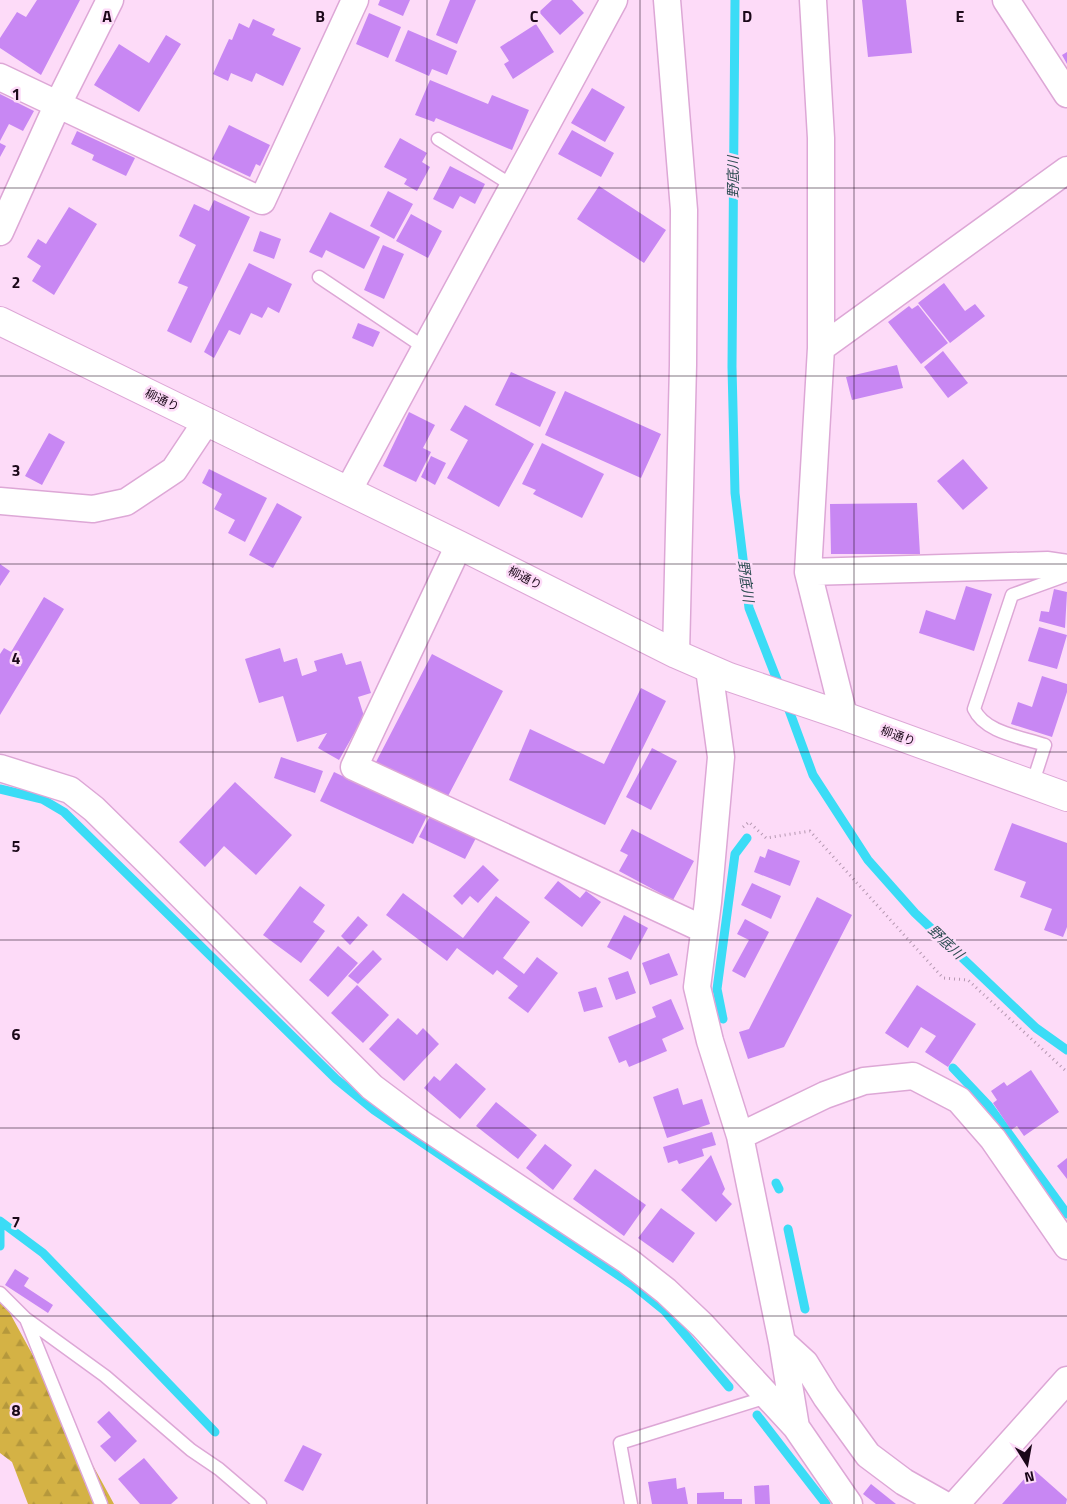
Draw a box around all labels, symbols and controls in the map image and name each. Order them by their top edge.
text: A [102,4,112,28]
text: B [315,4,325,28]
text: C [530,4,539,28]
text: D [742,4,752,28]
text: E [956,4,965,28]
text: 1 [12,82,20,106]
water label: 野底川 [722,154,743,198]
text: 2 [12,270,20,294]
street label: 柳通り [142,383,183,416]
text: 3 [12,458,20,482]
water label: 野底川 [733,559,760,605]
street label: 柳通り [505,561,546,594]
text: 4 [12,646,21,670]
street label: 柳通り [878,720,918,751]
text: 5 [12,834,21,858]
water label: 野底川 [924,920,970,965]
text: 6 [12,1022,21,1046]
text: 7 [12,1210,20,1234]
text: 8 [12,1398,21,1422]
north arrow [1002,1439,1052,1489]
text: N [1023,1466,1036,1488]

